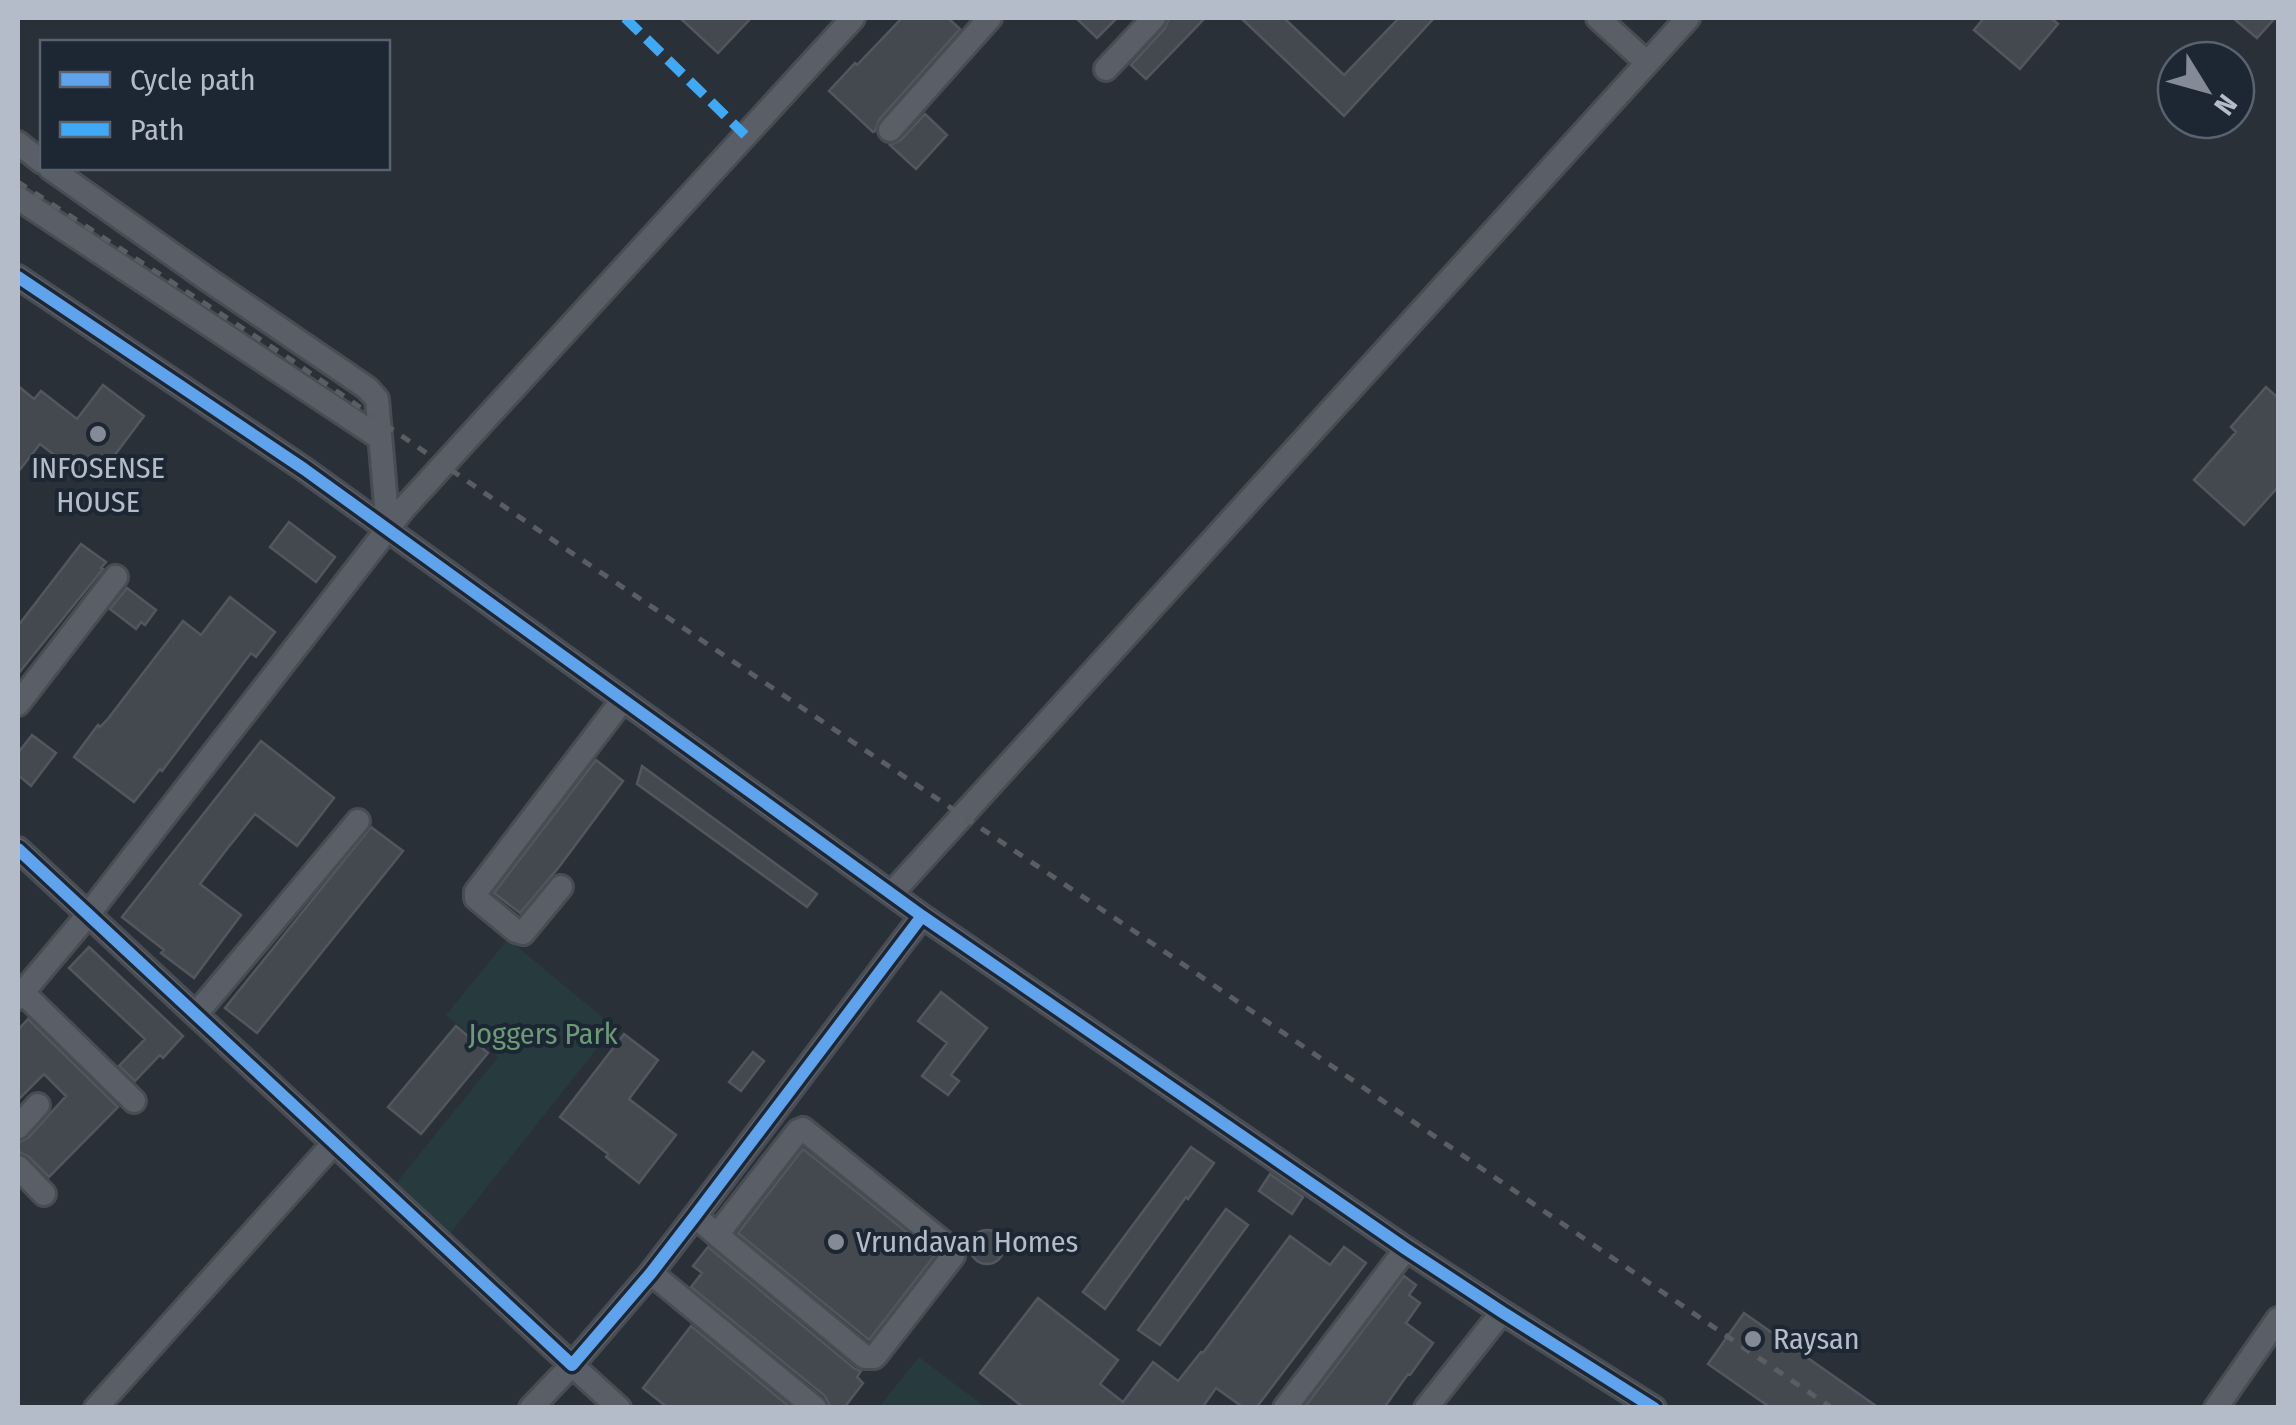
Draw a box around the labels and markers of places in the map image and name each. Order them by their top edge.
marker: INFOSENSE HOUSE [87,423,109,445]
place label: INFOSENSE HOUSE [31,450,165,520]
place label: Vrundavan Homes [856,1224,1078,1260]
marker: Vrundavan Homes [825,1231,847,1253]
place label: Raysan [1773,1321,1860,1357]
marker: Raysan [1742,1328,1764,1350]

